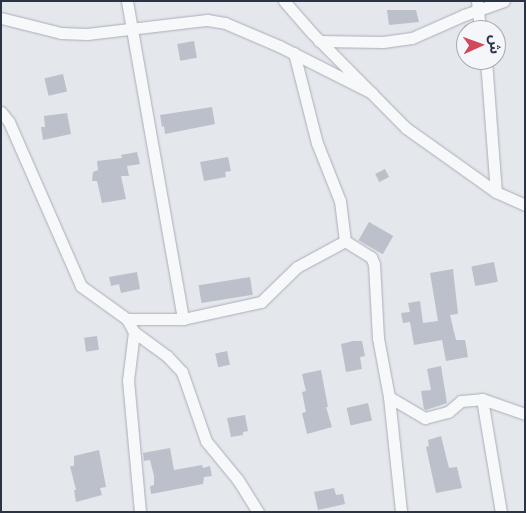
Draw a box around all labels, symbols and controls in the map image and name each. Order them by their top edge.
north arrow [456,20,506,70]
text: ش [487,35,503,54]

